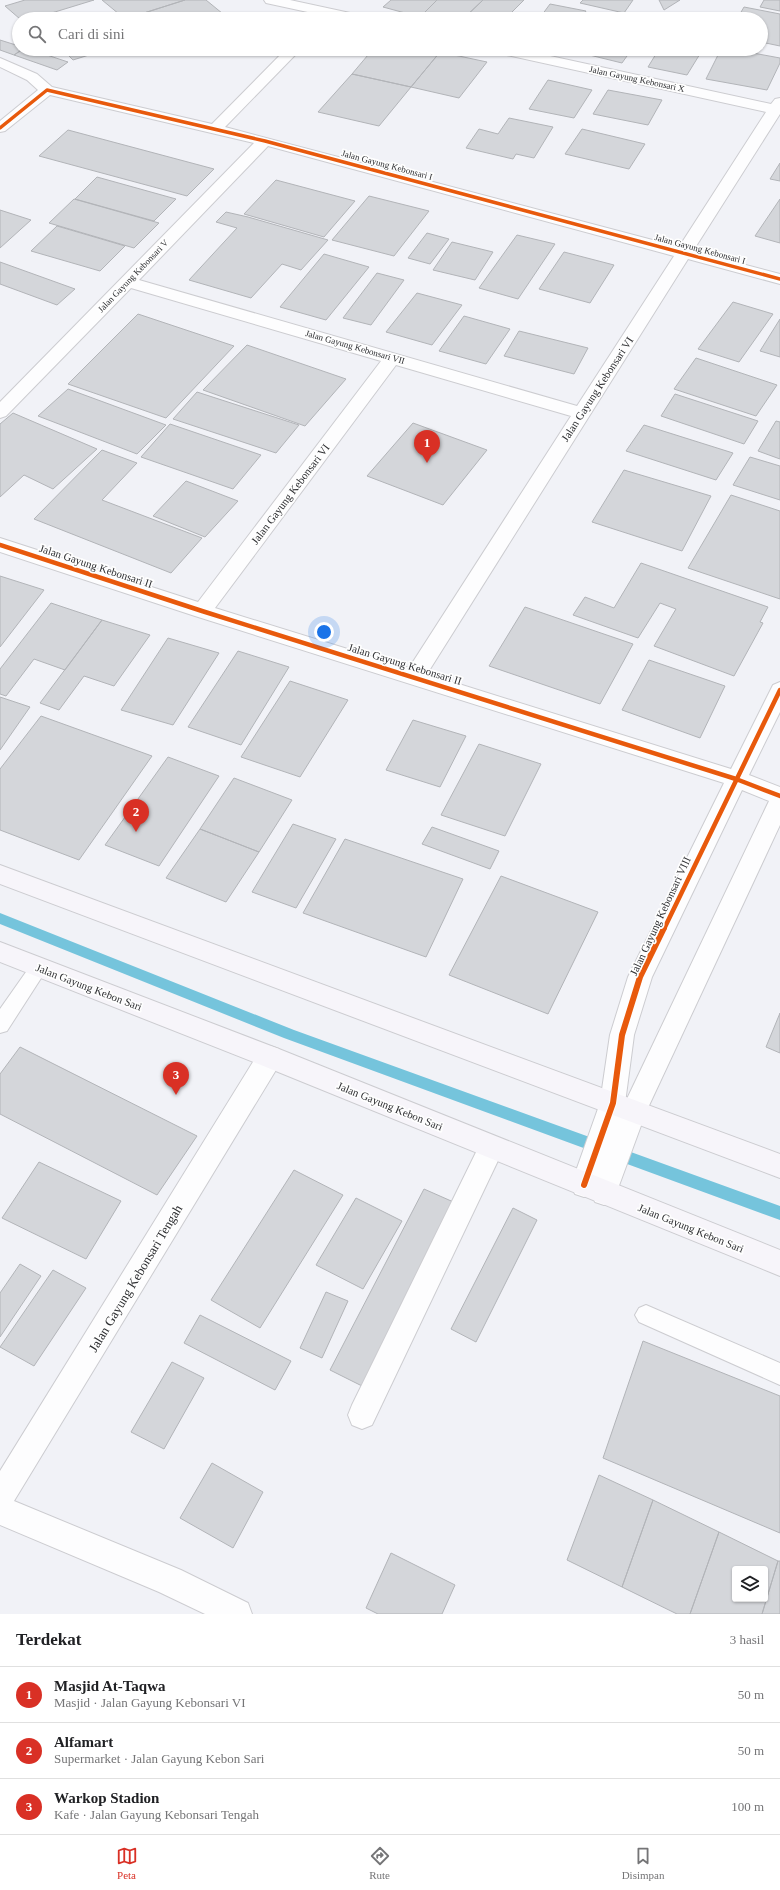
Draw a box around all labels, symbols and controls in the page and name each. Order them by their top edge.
search box [12,12,768,56]
icon: search [26,23,48,45]
text: Cari di sini [58,26,125,42]
street label: Jalan Gayung Kebonsari X [588,64,686,94]
street label: Jalan Gayung Kebonsari I [340,148,434,182]
street label: Jalan Gayung Kebonsari I [653,232,747,266]
street label: Jalan Gayung Kebonsari V [96,237,171,314]
street label: Jalan Gayung Kebonsari VII [304,328,406,366]
street label: Jalan Gayung Kebonsari VI [559,334,636,444]
pin: 1 [414,430,440,463]
street label: Jalan Gayung Kebonsari VI [248,441,332,546]
street label: Jalan Gayung Kebonsari II [38,542,154,590]
your location [314,622,334,642]
street label: Jalan Gayung Kebonsari II [347,641,464,687]
pin: 2 [123,799,149,832]
street label: Jalan Gayung Kebonsari VIII [627,854,693,977]
street label: Jalan Gayung Kebon Sari [34,961,144,1013]
pin: 3 [163,1062,189,1095]
street label: Jalan Gayung Kebon Sari [335,1079,445,1133]
street label: Jalan Gayung Kebon Sari [636,1201,746,1255]
street label: Jalan Gayung Kebonsari Tengah [86,1202,186,1355]
map controls [732,1566,768,1602]
button: layers [732,1566,768,1602]
text: Terdekat [16,1630,82,1649]
text: 3 hasil [730,1632,764,1647]
text: Masjid At-Taqwa [54,1678,166,1694]
text: 1 [26,1687,32,1702]
text: 50 m [738,1687,764,1702]
text: Masjid · Jalan Gayung Kebonsari VI [54,1695,245,1710]
text: Alfamart [54,1734,113,1750]
text: 2 [26,1743,32,1758]
text: 50 m [738,1743,764,1758]
text: Supermarket · Jalan Gayung Kebon Sari [54,1751,264,1766]
text: Warkop Stadion [54,1790,159,1806]
text: 3 [26,1799,32,1814]
text: 100 m [731,1799,764,1814]
text: Kafe · Jalan Gayung Kebonsari Tengah [54,1807,259,1822]
tab: Peta [116,1845,138,1881]
tab: Rute [369,1845,391,1881]
tab: Disimpan [622,1845,664,1881]

